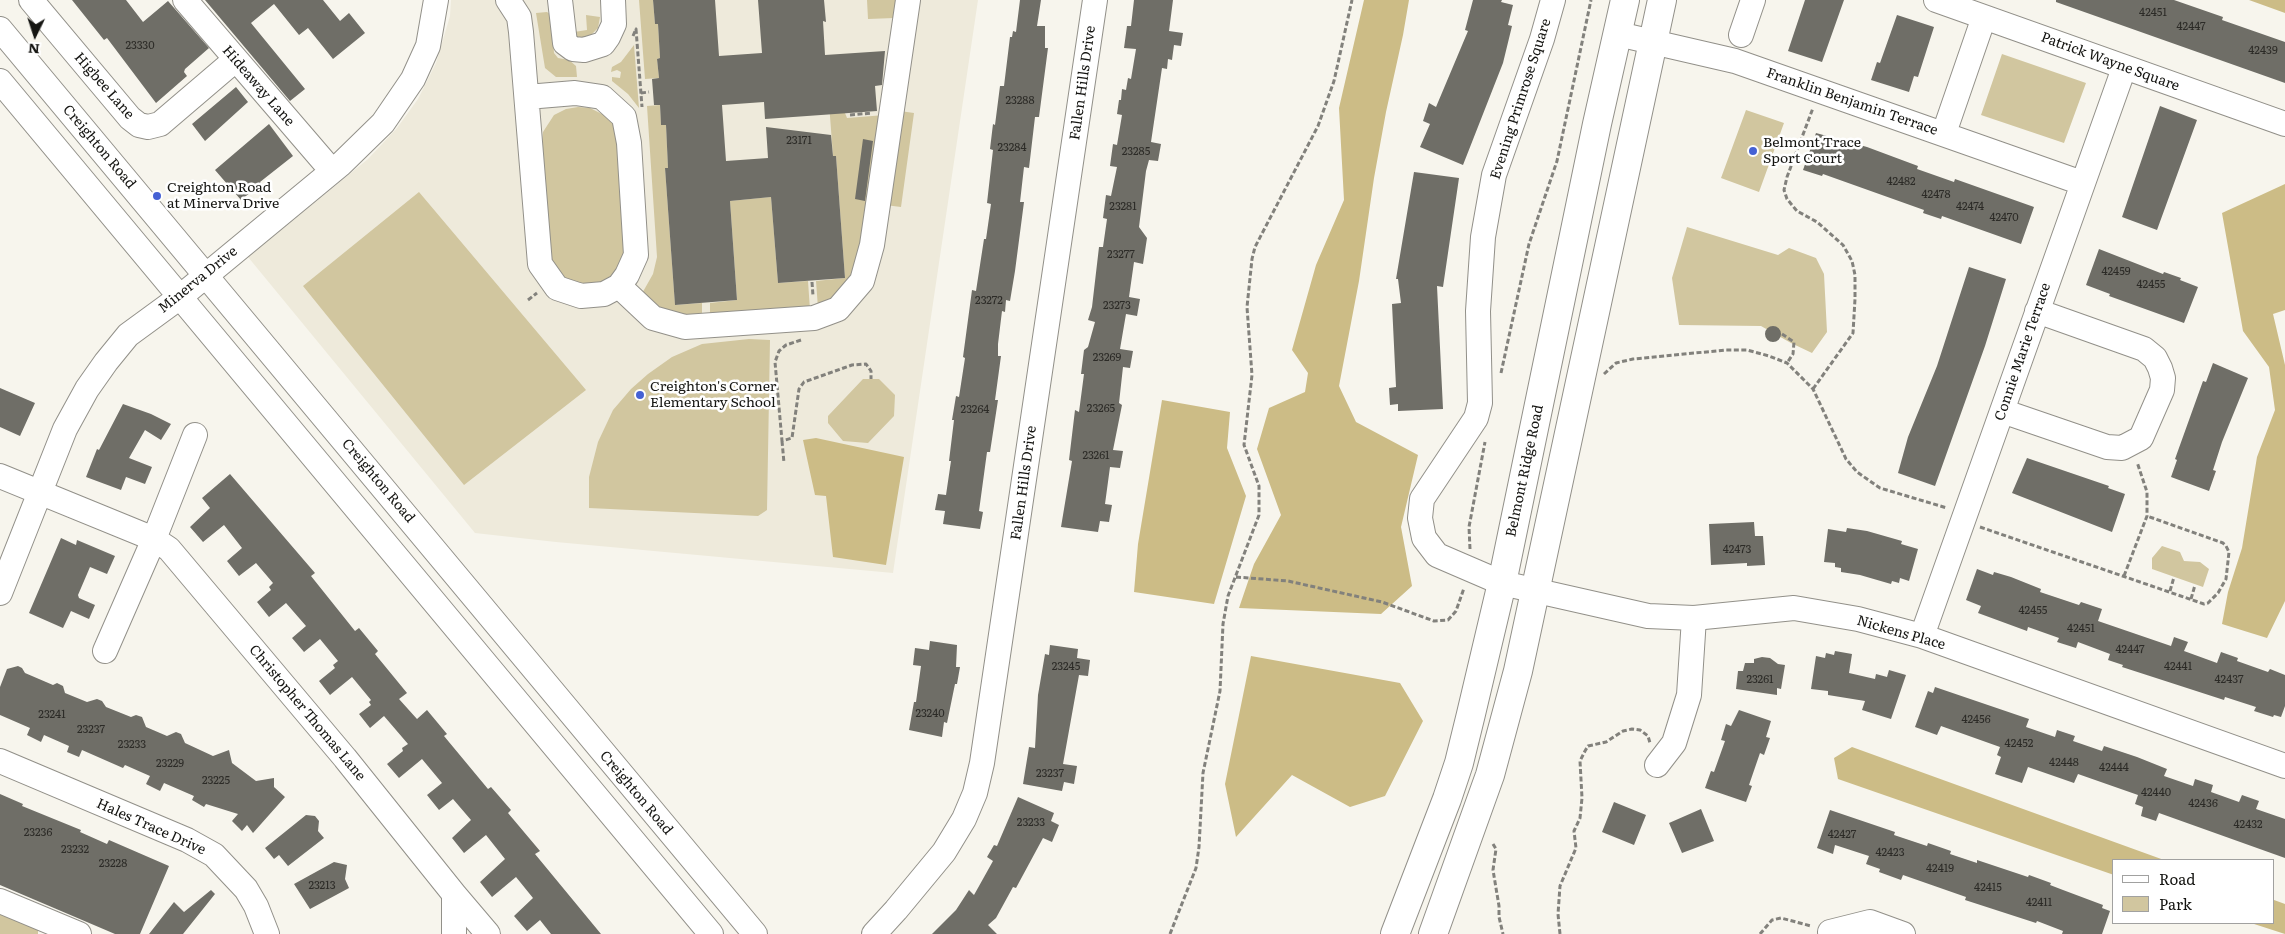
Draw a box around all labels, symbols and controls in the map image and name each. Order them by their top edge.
house number: 42451 [2139,6,2167,20]
north arrow [10,10,60,60]
street label: Evening Primrose Square [1487,16,1555,182]
house number: 42447 [2177,20,2205,34]
street label: Fallen Hills Drive [1067,25,1099,141]
street label: Patrick Wayne Square [2038,29,2182,95]
house number: 23330 [125,39,155,53]
text: N [27,40,41,60]
street label: Hideaway Lane [218,42,298,130]
house number: 42439 [2248,44,2278,58]
street label: Higbee Lane [71,49,137,123]
street label: Franklin Benjamin Terrace [1764,65,1940,139]
house number: 23288 [1006,94,1034,108]
street label: Creighton Road [59,102,139,192]
house number: 23171 [786,134,812,148]
place label: Belmont Trace Sport Court [1763,135,1861,168]
house number: 23284 [998,141,1026,155]
house number: 23285 [1122,145,1150,159]
marker: Belmont Trace Sport Court [1747,145,1759,157]
house number: 42482 [1886,175,1916,189]
place label: Creighton Road at Minerva Drive [167,180,279,212]
house number: 42478 [1922,188,1950,202]
marker: Creighton Road at Minerva Drive [151,190,163,202]
house number: 23281 [1109,200,1137,214]
house number: 42474 [1956,200,1984,214]
house number: 42470 [1989,211,2019,225]
street label: Minerva Drive [155,243,241,317]
house number: 23277 [1107,248,1135,262]
house number: 42459 [2101,265,2131,279]
house number: 42455 [2137,278,2165,292]
street label: Connie Marie Terrace [1991,281,2055,423]
house number: 23272 [975,294,1003,308]
house number: 23273 [1103,299,1131,313]
house number: 23269 [1093,351,1121,365]
place label: Creighton's Corner Elementary School [650,379,776,412]
marker: Creighton's Corner Elementary School [634,389,646,401]
house number: 23265 [1087,402,1115,416]
house number: 23264 [961,403,989,417]
street label: Belmont Ridge Road [1503,403,1547,539]
street label: Fallen Hills Drive [1008,425,1040,541]
street label: Creighton Road [338,436,418,526]
house number: 23261 [1082,449,1110,463]
house number: 42473 [1723,543,1751,557]
house number: 42455 [2019,604,2047,618]
street label: Nickens Place [1855,612,1947,654]
house number: 42451 [2067,622,2095,636]
street label: Christopher Thomas Lane [245,642,369,784]
house number: 42447 [2116,643,2144,657]
house number: 23245 [1052,660,1080,674]
house number: 42441 [2164,660,2192,674]
house number: 23261 [1746,673,1774,687]
house number: 42437 [2215,673,2243,687]
house number: 23240 [915,707,945,721]
house number: 23241 [38,708,66,722]
house number: 42456 [1961,713,1991,727]
house number: 23237 [77,723,105,737]
house number: 42452 [2005,737,2033,751]
house number: 23233 [118,738,146,752]
street label: Creighton Road [596,748,676,838]
house number: 42448 [2049,756,2079,770]
house number: 23229 [156,757,184,771]
house number: 42444 [2099,761,2129,775]
house number: 23237 [1036,767,1064,781]
house number: 23225 [202,774,230,788]
house number: 42440 [2141,786,2171,800]
street label: Hales Trace Drive [94,795,208,859]
house number: 42436 [2188,797,2218,811]
house number: 23233 [1017,816,1045,830]
house number: 42432 [2234,818,2262,832]
house number: 23236 [24,826,52,840]
house number: 42427 [1828,828,1856,842]
house number: 23232 [61,843,89,857]
house number: 42423 [1875,846,1905,860]
house number: 23228 [99,857,127,871]
legend [2112,859,2275,924]
house number: 42419 [1926,862,1954,876]
text: Road [2159,867,2195,890]
house number: 23213 [308,879,336,893]
house number: 42415 [1974,881,2002,895]
text: Park [2159,892,2192,915]
house number: 42411 [2026,896,2052,910]

